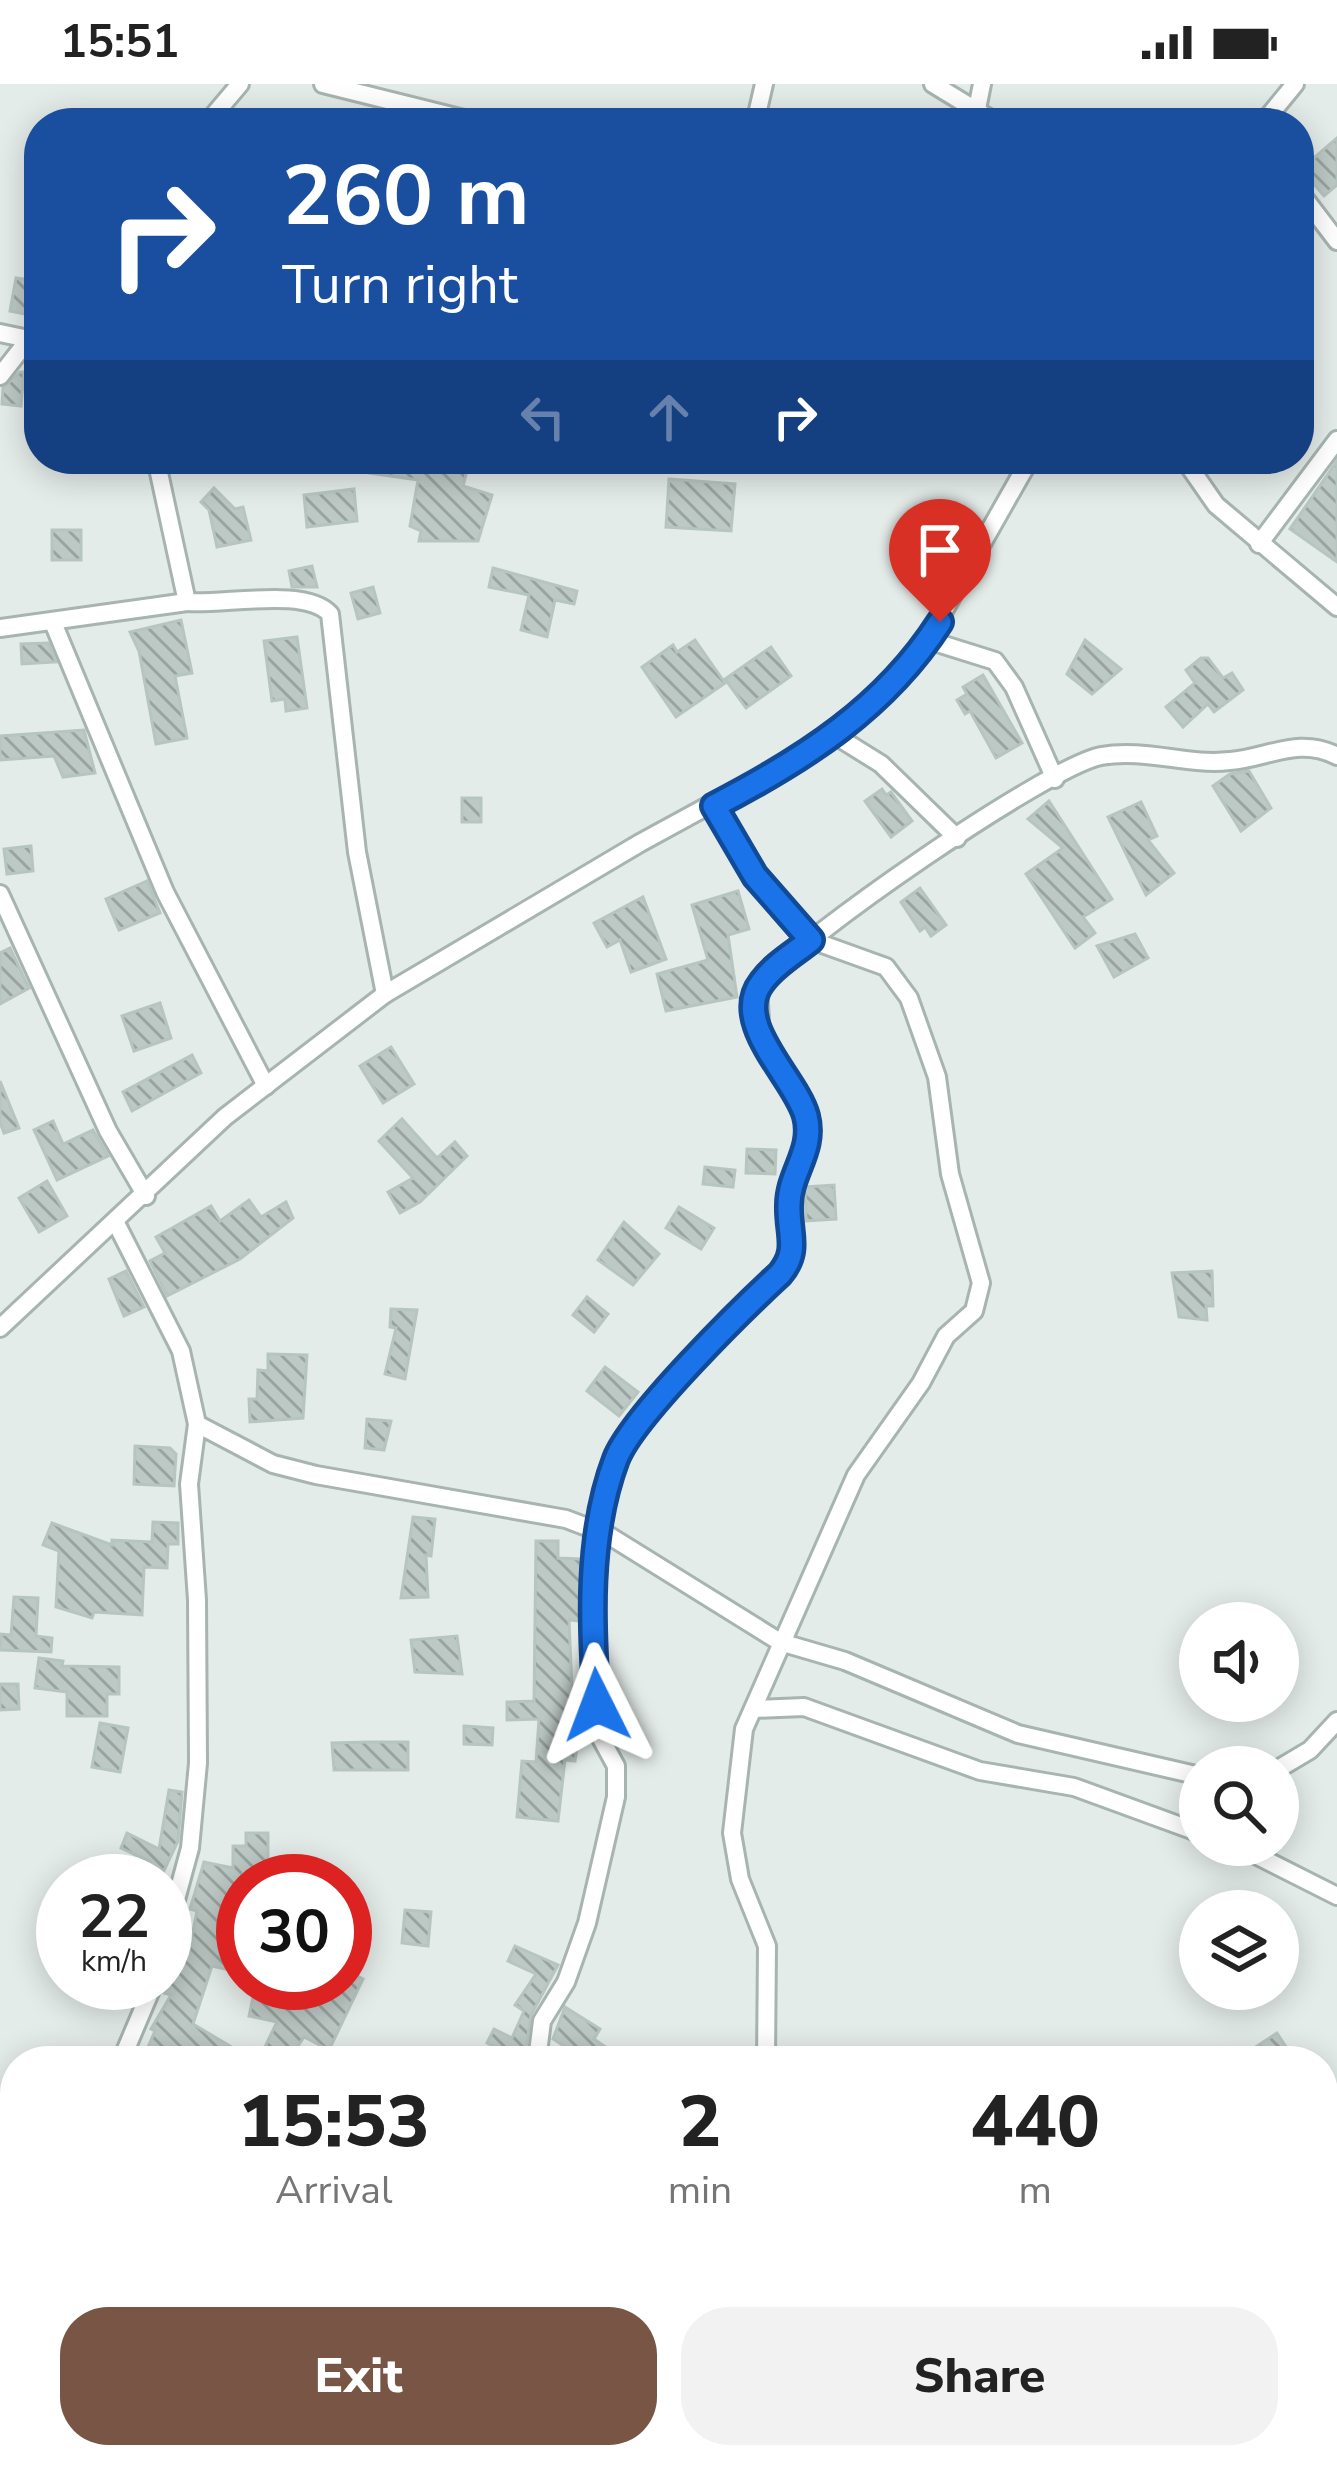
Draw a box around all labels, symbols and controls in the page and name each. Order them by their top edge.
text: 15:51 [60,12,179,73]
text: 260 m [282,139,530,254]
icon: right [84,156,240,312]
text: Turn right [282,248,518,322]
icon: left [510,384,576,450]
icon: ahead [636,384,702,450]
icon: right [762,384,828,450]
pin [889,499,991,622]
icon: arrive [907,517,973,583]
map controls [1179,1602,1299,2010]
button: sound [1179,1602,1299,1722]
position arrow [534,1642,660,1768]
button: search [1179,1746,1299,1866]
speed limit sign: 30 [216,1854,372,2010]
text: 22 [78,1876,150,1958]
button: layers [1179,1890,1299,2010]
text: km/h [81,1941,147,1982]
text: 15:53 [238,2073,430,2171]
text: 2 [678,2073,722,2171]
text: 440 [970,2073,1100,2171]
text: Arrival [275,2164,392,2217]
text: min [668,2164,732,2217]
text: m [1018,2164,1052,2217]
button: Exit [60,2307,657,2445]
button: Share [681,2307,1278,2445]

